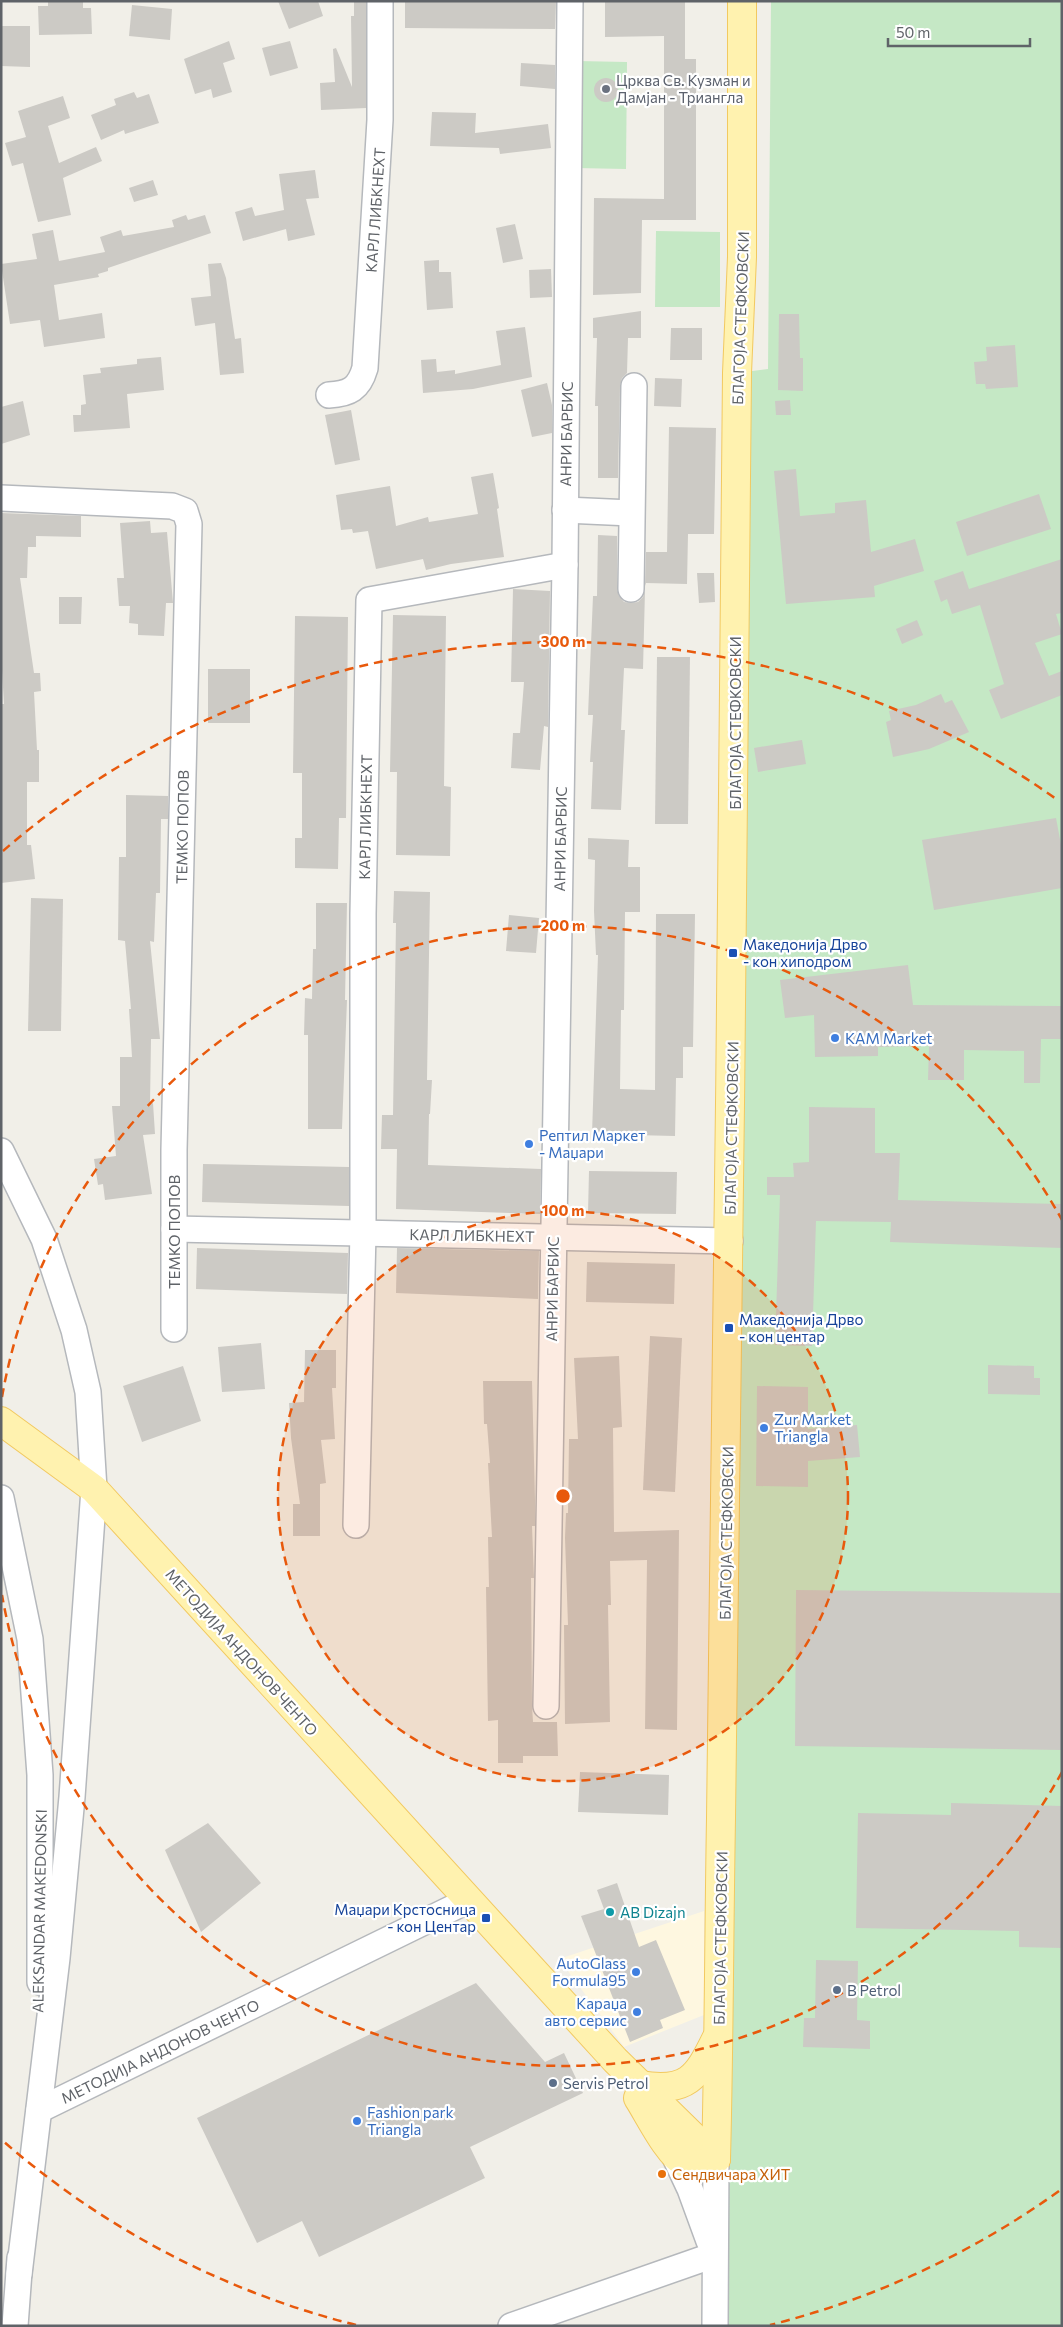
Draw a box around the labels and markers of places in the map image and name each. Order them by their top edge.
place label: Црква Св. Кузман и Дамјан - Триангла [616,71,751,106]
marker: Црква Св. Кузман и Дамјан - Триангла [600,83,612,95]
place label: Македонија Дрво - кон хиподром [743,935,867,970]
marker: Македонија Дрво - кон хиподром [727,947,739,959]
place label: KAM Market [845,1029,932,1047]
marker: KAM Market [829,1032,841,1044]
place label: Рептил Маркет - Маџари [539,1126,645,1161]
marker: Рептил Маркет - Маџари [523,1138,535,1150]
place label: Македонија Дрво - кон центар [739,1310,863,1345]
marker: Македонија Дрво - кон центар [723,1322,735,1334]
place label: Zur Market Triangla [774,1410,851,1445]
marker: Zur Market Triangla [758,1422,770,1434]
centre of rings [554,1487,572,1505]
place label: Маџари Крстосница - кон Центар [334,1900,476,1935]
place label: AB Dizajn [620,1903,686,1921]
marker: AB Dizajn [604,1906,616,1918]
marker: Маџари Крстосница - кон Центар [480,1912,492,1924]
place label: AutoGlass Formula95 [552,1954,626,1989]
marker: AutoGlass Formula95 [630,1966,642,1978]
place label: B Petrol [847,1981,901,1999]
marker: B Petrol [831,1984,843,1996]
place label: Караџа авто сервис [544,1994,627,2029]
marker: Караџа авто сервис [631,2006,643,2018]
place label: Servis Petrol [563,2074,649,2092]
marker: Servis Petrol [547,2077,559,2089]
place label: Fashion park Triangla [367,2103,454,2138]
marker: Fashion park Triangla [351,2115,363,2127]
place label: Сендвичара ХИТ [672,2165,791,2183]
marker: Сендвичара ХИТ [656,2168,668,2180]

